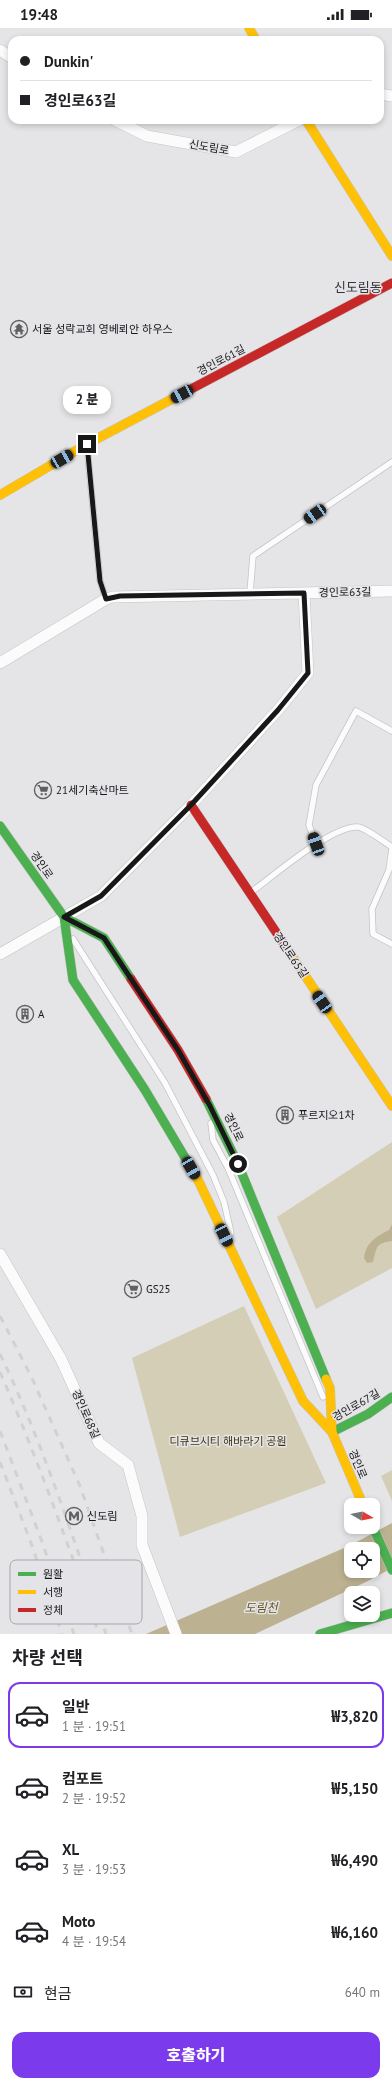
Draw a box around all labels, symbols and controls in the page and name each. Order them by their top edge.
text: 19:48 [20,5,58,24]
text: Dunkin' [44,52,93,71]
text: 경인로63길 [44,91,116,110]
street label: 신도림로 [188,137,230,157]
district label: 신도림동 [334,279,382,296]
temple icon: 서울 성락교회 영베뢰안 하우스 [9,319,29,339]
place label: 서울 성락교회 영베뢰안 하우스 [32,322,172,336]
street label: 경인로61길 [195,341,247,379]
car [169,383,195,405]
callout: 2 분 [63,386,111,414]
text: 2 분 [76,391,98,408]
route end [78,435,96,453]
car [49,448,75,470]
car [302,502,328,526]
street label: 경인로63길 [319,585,371,599]
supermarket icon: 21세기축산마트 [33,780,53,800]
place label: 21세기축산마트 [56,783,129,797]
car [306,831,326,857]
street label: 경인로 [28,849,56,881]
street label: 경인로65길 [271,929,311,981]
car [310,989,334,1015]
building icon: A [15,1004,35,1024]
place label: A [38,1007,45,1021]
building icon: 푸르지오1차 [275,1105,295,1125]
place label: 푸르지오1차 [298,1108,355,1122]
street label: 경인로 [221,1110,247,1144]
car [180,1155,202,1181]
route start [229,1155,247,1173]
car [213,1222,235,1248]
supermarket icon: GS25 [123,1279,143,1299]
place label: GS25 [146,1282,171,1296]
street label: 경인로67길 [330,1386,382,1424]
street label: 경인로68길 [69,1387,103,1441]
park label: 디큐브시티 해바라기 공원 [169,1434,287,1448]
street label: 경인로 [346,1447,370,1481]
north arrow [344,1498,380,1534]
map controls [344,1498,380,1622]
metro station icon: 신도림 [64,1506,84,1526]
place label: 신도림 [87,1509,117,1523]
button: locate [344,1542,380,1578]
legend [10,1560,142,1624]
text: 원활 [43,1567,63,1581]
text: 서행 [43,1585,63,1599]
button: layers [344,1586,380,1622]
water label: 도림천 [244,1600,280,1615]
text: 정체 [43,1603,63,1617]
text: 차량 선택 [12,1646,83,1669]
icon: car [14,1697,50,1733]
text: 일반 [62,1697,90,1716]
text: ₩3,820 [331,1707,378,1726]
text: 1 분 · 19:51 [62,1718,126,1735]
icon: car [14,1769,50,1805]
text: 컴포트 [62,1769,103,1788]
text: ₩5,150 [331,1779,378,1798]
text: 2 분 · 19:52 [62,1790,126,1807]
text: XL [62,1840,79,1859]
icon: car [14,1841,50,1877]
text: ₩6,490 [331,1851,378,1870]
text: 3 분 · 19:53 [62,1861,126,1878]
text: Moto [62,1912,95,1931]
icon: car [14,1913,50,1949]
text: ₩6,160 [331,1923,378,1942]
text: 4 분 · 19:54 [62,1933,126,1950]
icon: cash [12,1981,34,2003]
text: 현금 [44,1984,72,2003]
text: 640 m [345,1984,380,2001]
button: 호출하기 [12,2032,380,2078]

